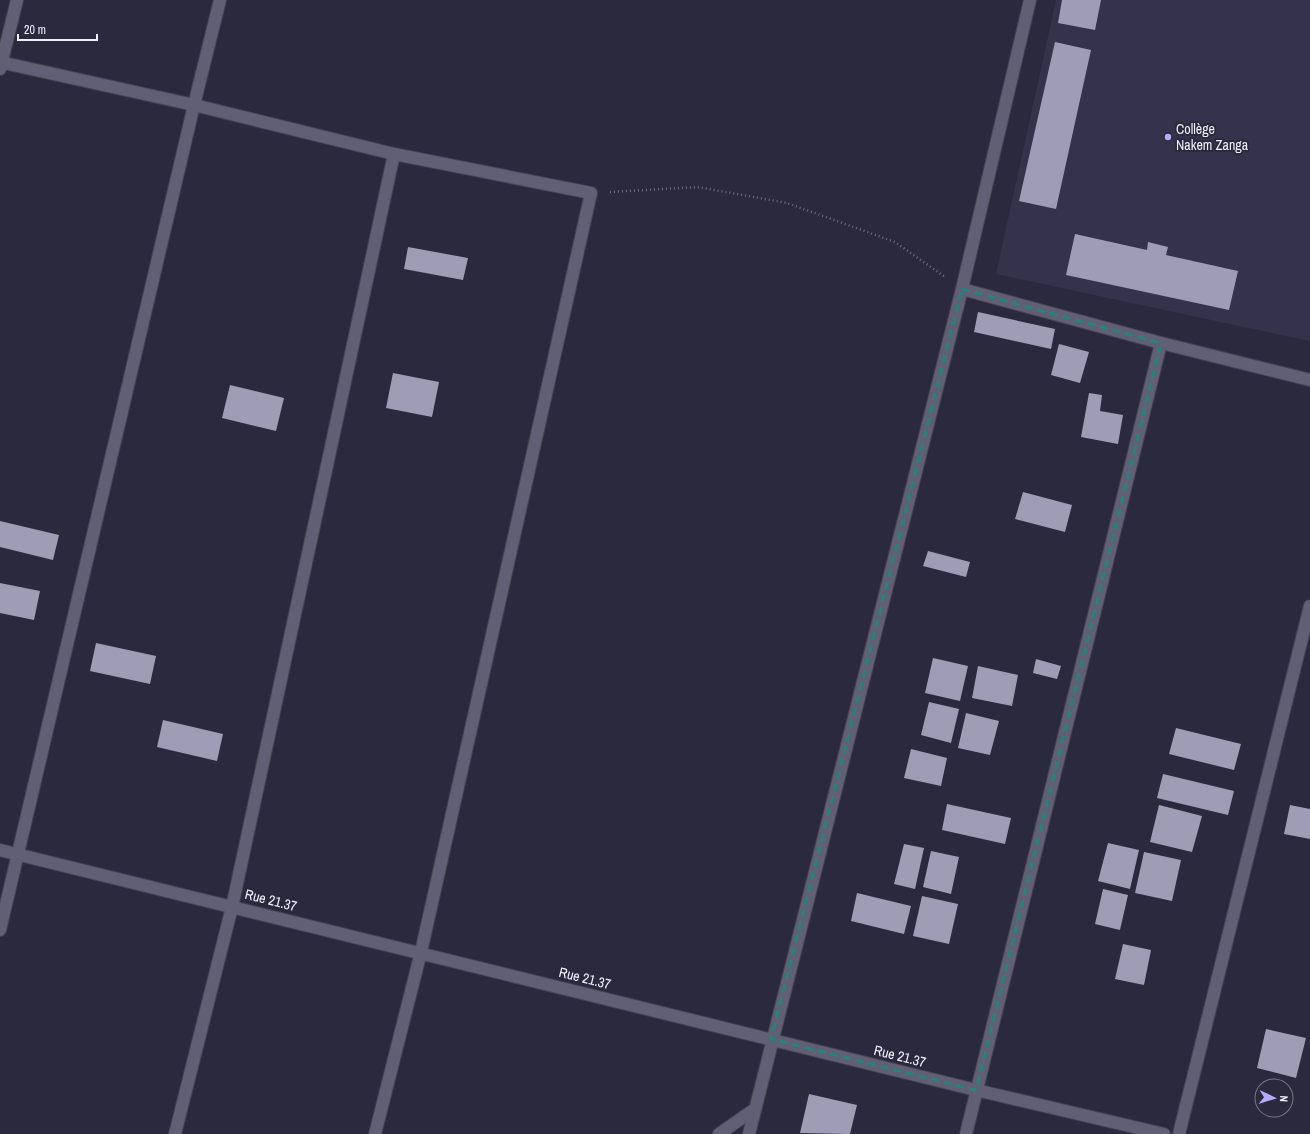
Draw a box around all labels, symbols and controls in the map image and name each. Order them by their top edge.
scale bar [18,16,97,42]
text: 20 m [24,22,46,38]
place label: Collège Nakem Zanga [1176,120,1249,154]
marker: Collège Nakem Zanga [1163,132,1173,142]
street label: Rue 21.37 [243,885,299,915]
street label: Rue 21.37 [557,963,613,993]
street label: Rue 21.37 [872,1041,928,1071]
north arrow [1254,1078,1294,1118]
text: N [1277,1095,1291,1102]

